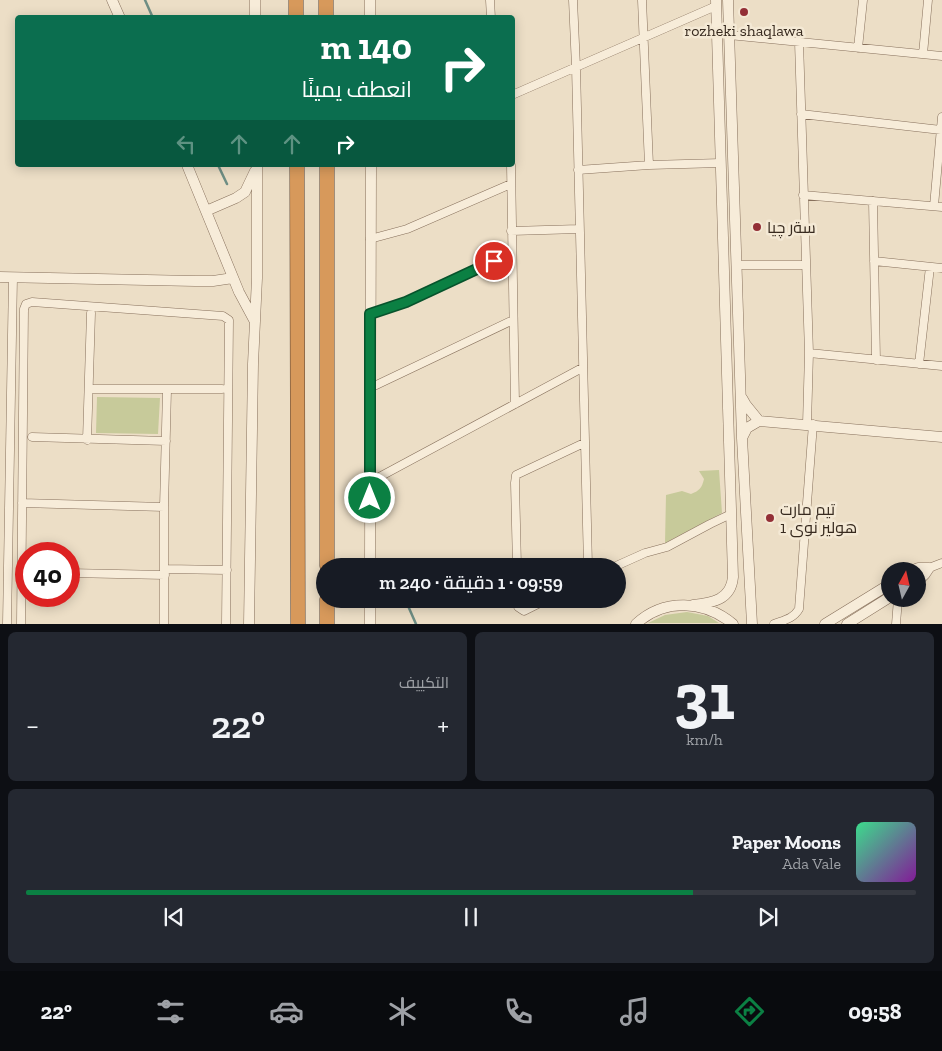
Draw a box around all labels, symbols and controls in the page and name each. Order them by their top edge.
marker: rozheki shaqlawa [738,6,750,18]
place label: rozheki shaqlawa [684,21,804,40]
text: 140 m [321,26,412,68]
icon: right [430,35,495,100]
text: انعطف يمينًا [301,76,412,103]
icon: left [172,130,200,158]
icon: ahead [225,130,253,158]
icon: ahead [278,130,306,158]
icon: right [331,130,359,158]
place label: سةر چيا [767,218,816,239]
marker: سةر چيا [751,221,763,233]
pin [473,240,515,282]
icon: arrive [480,247,508,275]
position arrow [343,471,395,523]
place label: تيم مارت هولير نوى 1 [780,500,857,538]
marker: تيم مارت هولير نوى 1 [764,512,776,524]
speed limit sign: 40 [15,542,80,607]
north arrow [881,562,926,608]
map controls [881,562,926,607]
text: 09:59 · 1 دقيقة · 240 m [379,571,563,594]
text: 31 [674,658,735,736]
text: التكييف [399,673,449,692]
text: 22° [211,702,265,748]
text: − [26,709,39,742]
text: + [437,709,449,742]
text: km/h [686,730,723,749]
text: Paper Moons [732,831,841,854]
text: Ada Vale [782,854,841,873]
icon: previous [160,903,188,931]
icon: pause [457,903,485,931]
icon: next [754,903,782,931]
icon: filters [153,994,188,1029]
icon: car [269,994,304,1029]
icon: climate [385,994,420,1029]
icon: phone [501,994,536,1029]
icon: music [617,994,652,1029]
icon: directions [732,994,767,1029]
text: 22° [40,998,72,1025]
text: 09:58 [848,998,902,1025]

